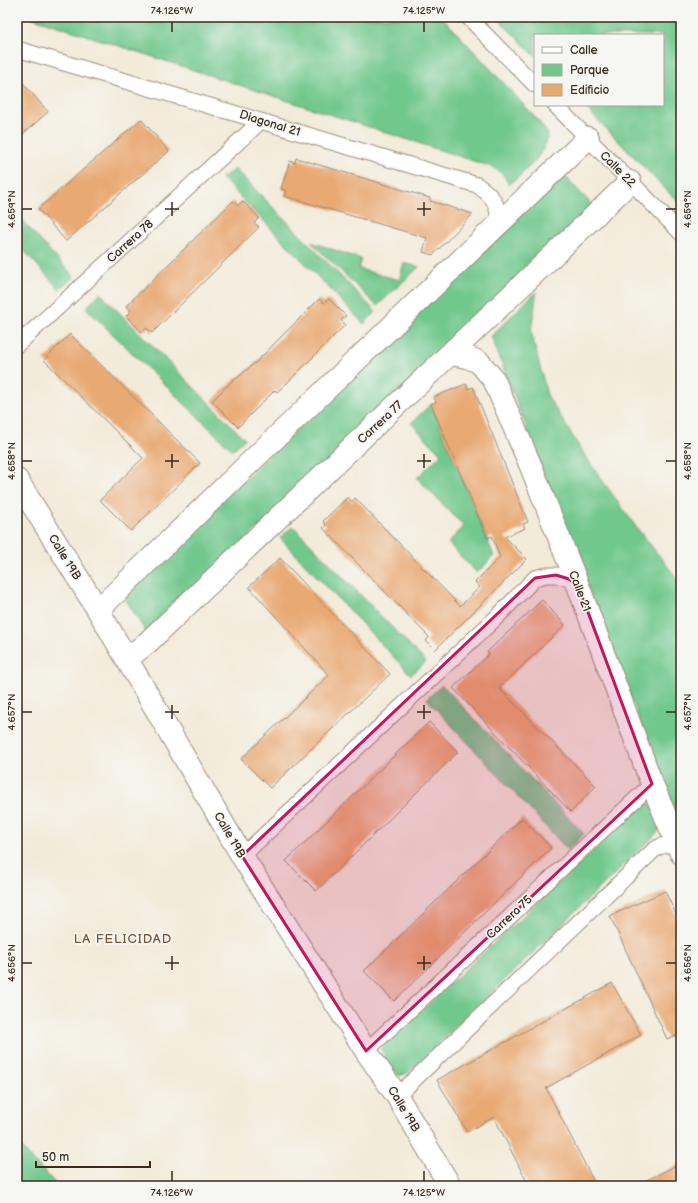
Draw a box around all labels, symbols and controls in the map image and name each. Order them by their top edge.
text: 74.126°W [151,5,193,17]
text: 74.125°W [403,5,445,17]
legend [534,34,664,106]
text: Calle [570,43,598,58]
text: Parque [570,63,609,78]
text: Edificio [570,83,610,98]
street label: Diagonal 21 [237,107,302,140]
street label: Calle 22 [596,148,639,191]
text: 4.659°N [6,190,18,228]
text: 4.659°N [682,190,694,228]
street label: Carrera 78 [104,217,157,266]
street label: Carrera 77 [355,398,406,447]
text: 4.658°N [6,442,18,480]
text: 4.658°N [682,442,694,480]
street label: Calle 19B [45,532,84,583]
street label: Calle 21 [565,569,594,614]
text: 4.657°N [6,694,18,730]
text: 4.657°N [682,694,694,730]
street label: Calle 19B [210,810,249,861]
street label: Carrera 75 [483,892,536,942]
district label: LA FELICIDAD [74,931,172,947]
text: 4.656°N [6,944,18,982]
text: 4.656°N [682,944,694,982]
street label: Calle 19B [384,1084,423,1135]
scale bar [36,1143,150,1169]
text: 50 m [42,1150,69,1165]
text: 74.126°W [151,1187,193,1199]
text: 74.125°W [403,1187,445,1199]

